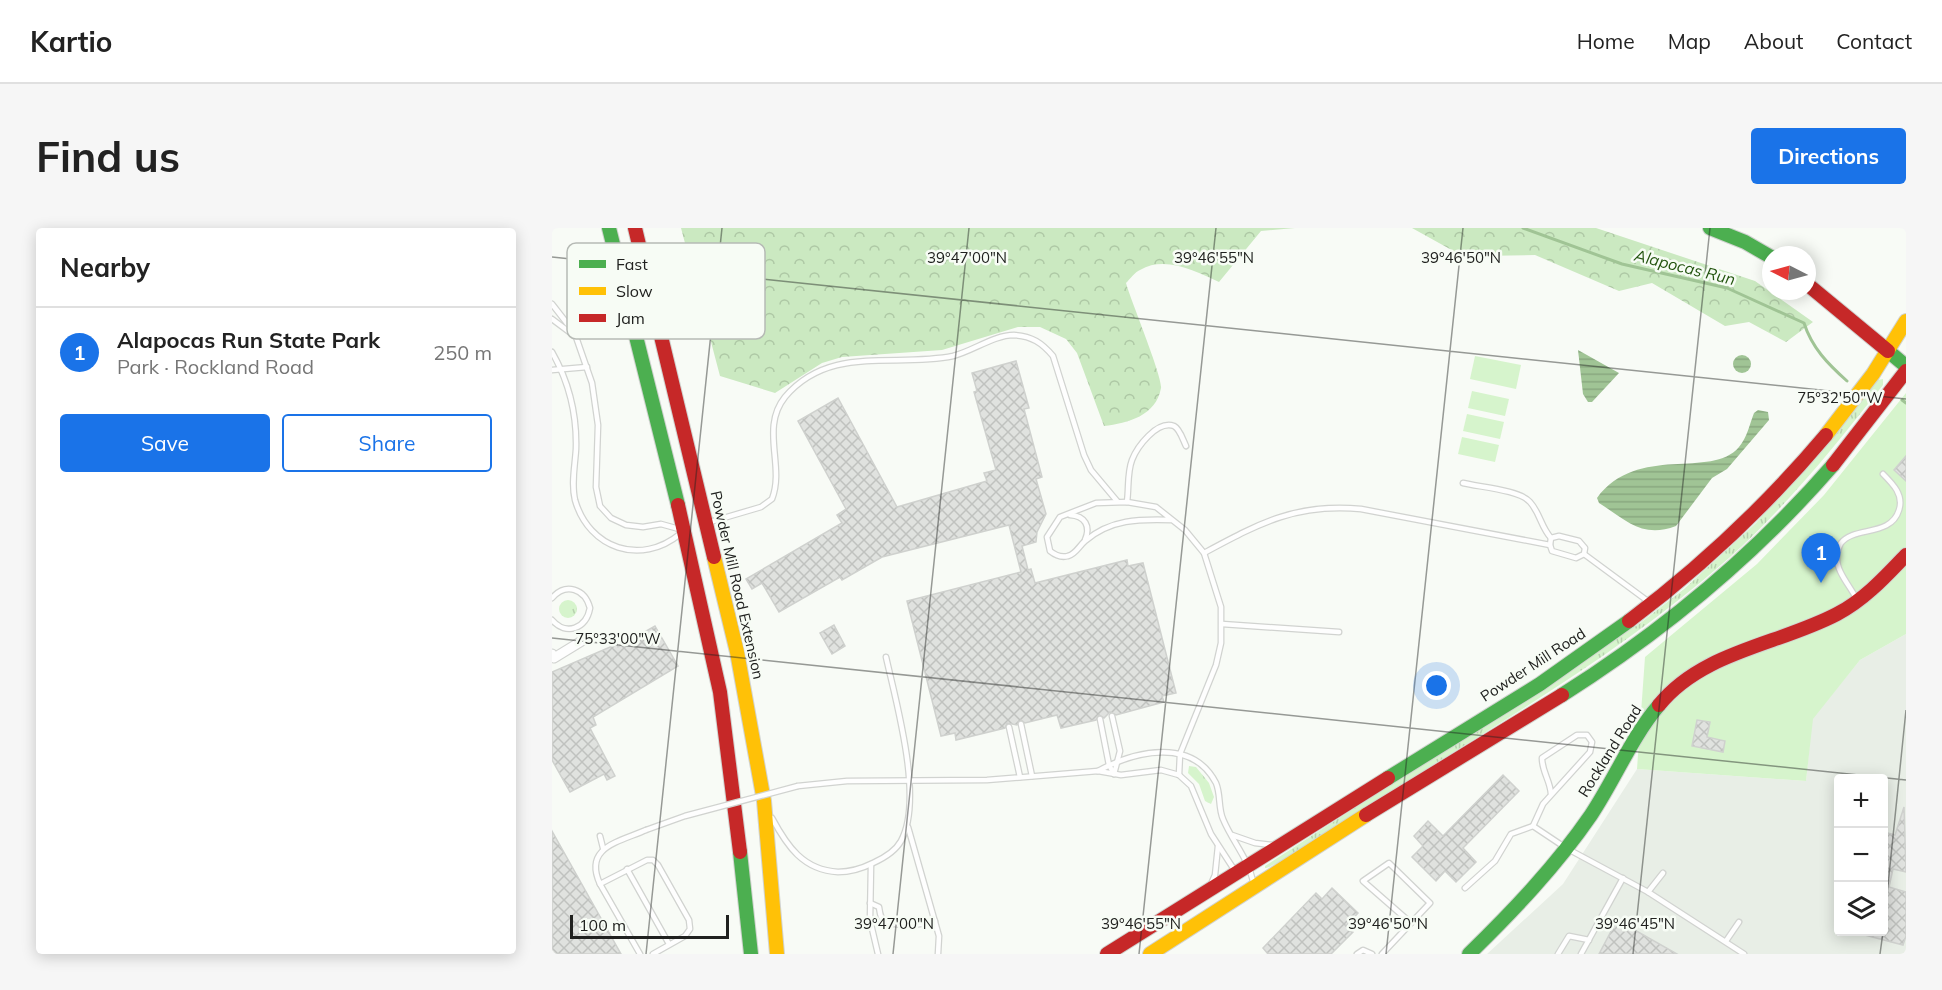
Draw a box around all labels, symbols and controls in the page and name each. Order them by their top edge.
text: Kartio [30,24,112,59]
text: Home [1577,28,1635,54]
text: Map [1668,28,1711,54]
text: About [1744,28,1803,54]
text: Contact [1836,28,1912,54]
button: Directions [1751,128,1906,184]
text: Find us [36,130,180,183]
legend [567,243,765,339]
water label: Alapocas Run [1632,245,1737,289]
north arrow [1762,246,1816,300]
text: 39°47'00"N [927,248,1007,267]
text: 39°46'55"N [1174,248,1254,267]
text: 39°46'50"N [1421,248,1501,267]
text: Nearby [60,251,150,284]
text: Fast [616,254,648,274]
text: Slow [616,281,653,301]
text: Jam [616,308,645,328]
text: Alapocas Run State Park [117,326,380,354]
text: 1 [74,340,86,365]
text: 250 m [433,340,492,365]
text: Park · Rockland Road [117,354,314,379]
text: 75°32'50"W [1797,388,1883,407]
button: Save [60,414,270,472]
button: Share [282,414,492,472]
street label: Powder Mill Road Extension [707,489,768,681]
pin: 1 [1802,534,1840,583]
street label: Powder Mill Road [1477,623,1589,706]
text: 75°33'00"W [575,629,661,648]
your location [1422,671,1451,700]
street label: Rockland Road [1574,701,1645,800]
map controls [1834,774,1888,936]
button: + [1834,774,1888,828]
button: − [1834,828,1888,882]
button: layers [1834,882,1888,936]
scale bar [570,912,729,940]
text: 39°47'00"N [854,914,934,933]
text: 39°46'55"N [1101,914,1181,933]
text: 39°46'50"N [1348,914,1428,933]
text: 39°46'45"N [1595,914,1675,933]
text: 100 m [579,915,626,935]

